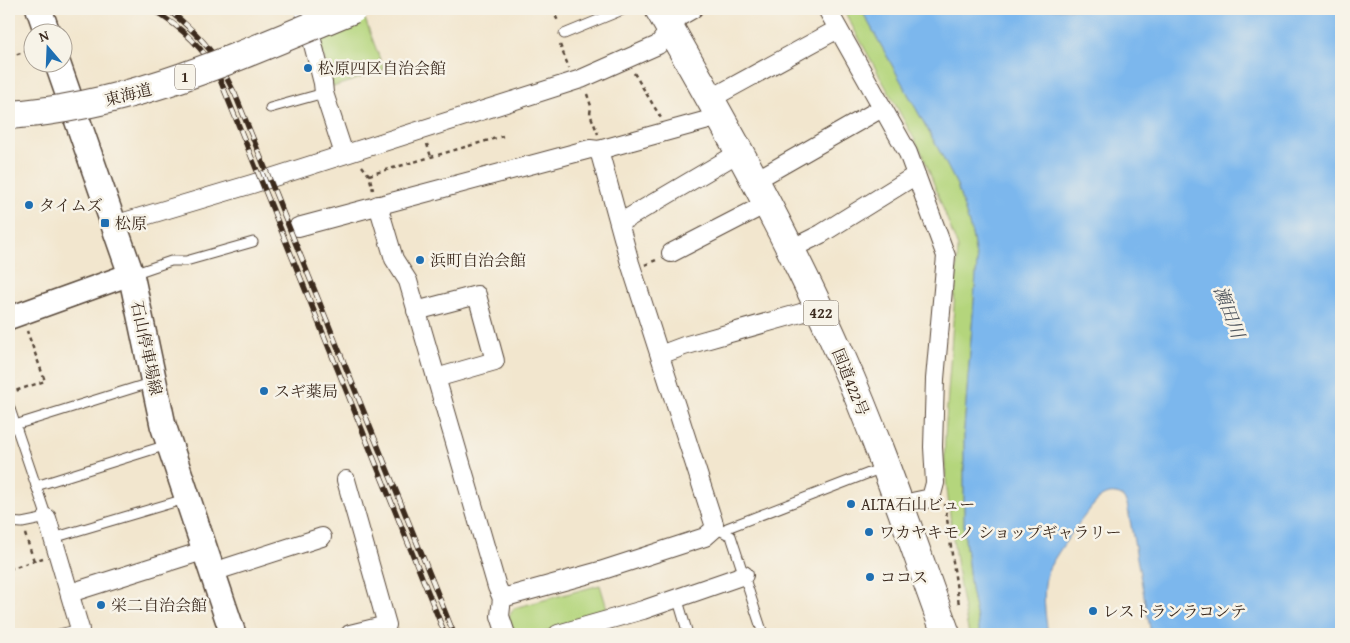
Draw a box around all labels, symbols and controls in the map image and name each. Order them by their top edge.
north arrow [22,22,72,72]
text: N [36,25,52,47]
place label: 松原四区自治会館 [318,56,446,80]
marker: 松原四区自治会館 [302,62,314,74]
road number: 1 [175,64,195,90]
street label: 東海道 [102,77,154,111]
place label: タイムズ [39,193,103,217]
marker: タイムズ [23,199,35,211]
place label: 松原 [115,211,147,235]
marker: 松原 [99,217,111,229]
place label: 浜町自治会館 [430,248,526,272]
marker: 浜町自治会館 [414,254,426,266]
water label: 瀬田川 [1207,282,1252,344]
street label: 石山停車場線 [125,299,169,397]
road number: 422 [804,300,838,326]
street label: 国道422号 [827,345,875,419]
place label: スギ薬局 [274,379,338,403]
marker: スギ薬局 [258,385,270,397]
place label: ALTA石山ビュー [861,492,975,516]
marker: ALTA石山ビュー [845,498,857,510]
place label: ワカヤキモノ ショップギャラリー [879,520,1121,544]
marker: ワカヤキモノ ショップギャラリー [863,526,875,538]
place label: ココス [880,565,928,589]
marker: ココス [864,571,876,583]
place label: 栄二自治会館 [111,593,207,617]
marker: 栄二自治会館 [95,599,107,611]
place label: レストランラコンテ [1103,599,1247,623]
marker: レストランラコンテ [1087,605,1099,617]

